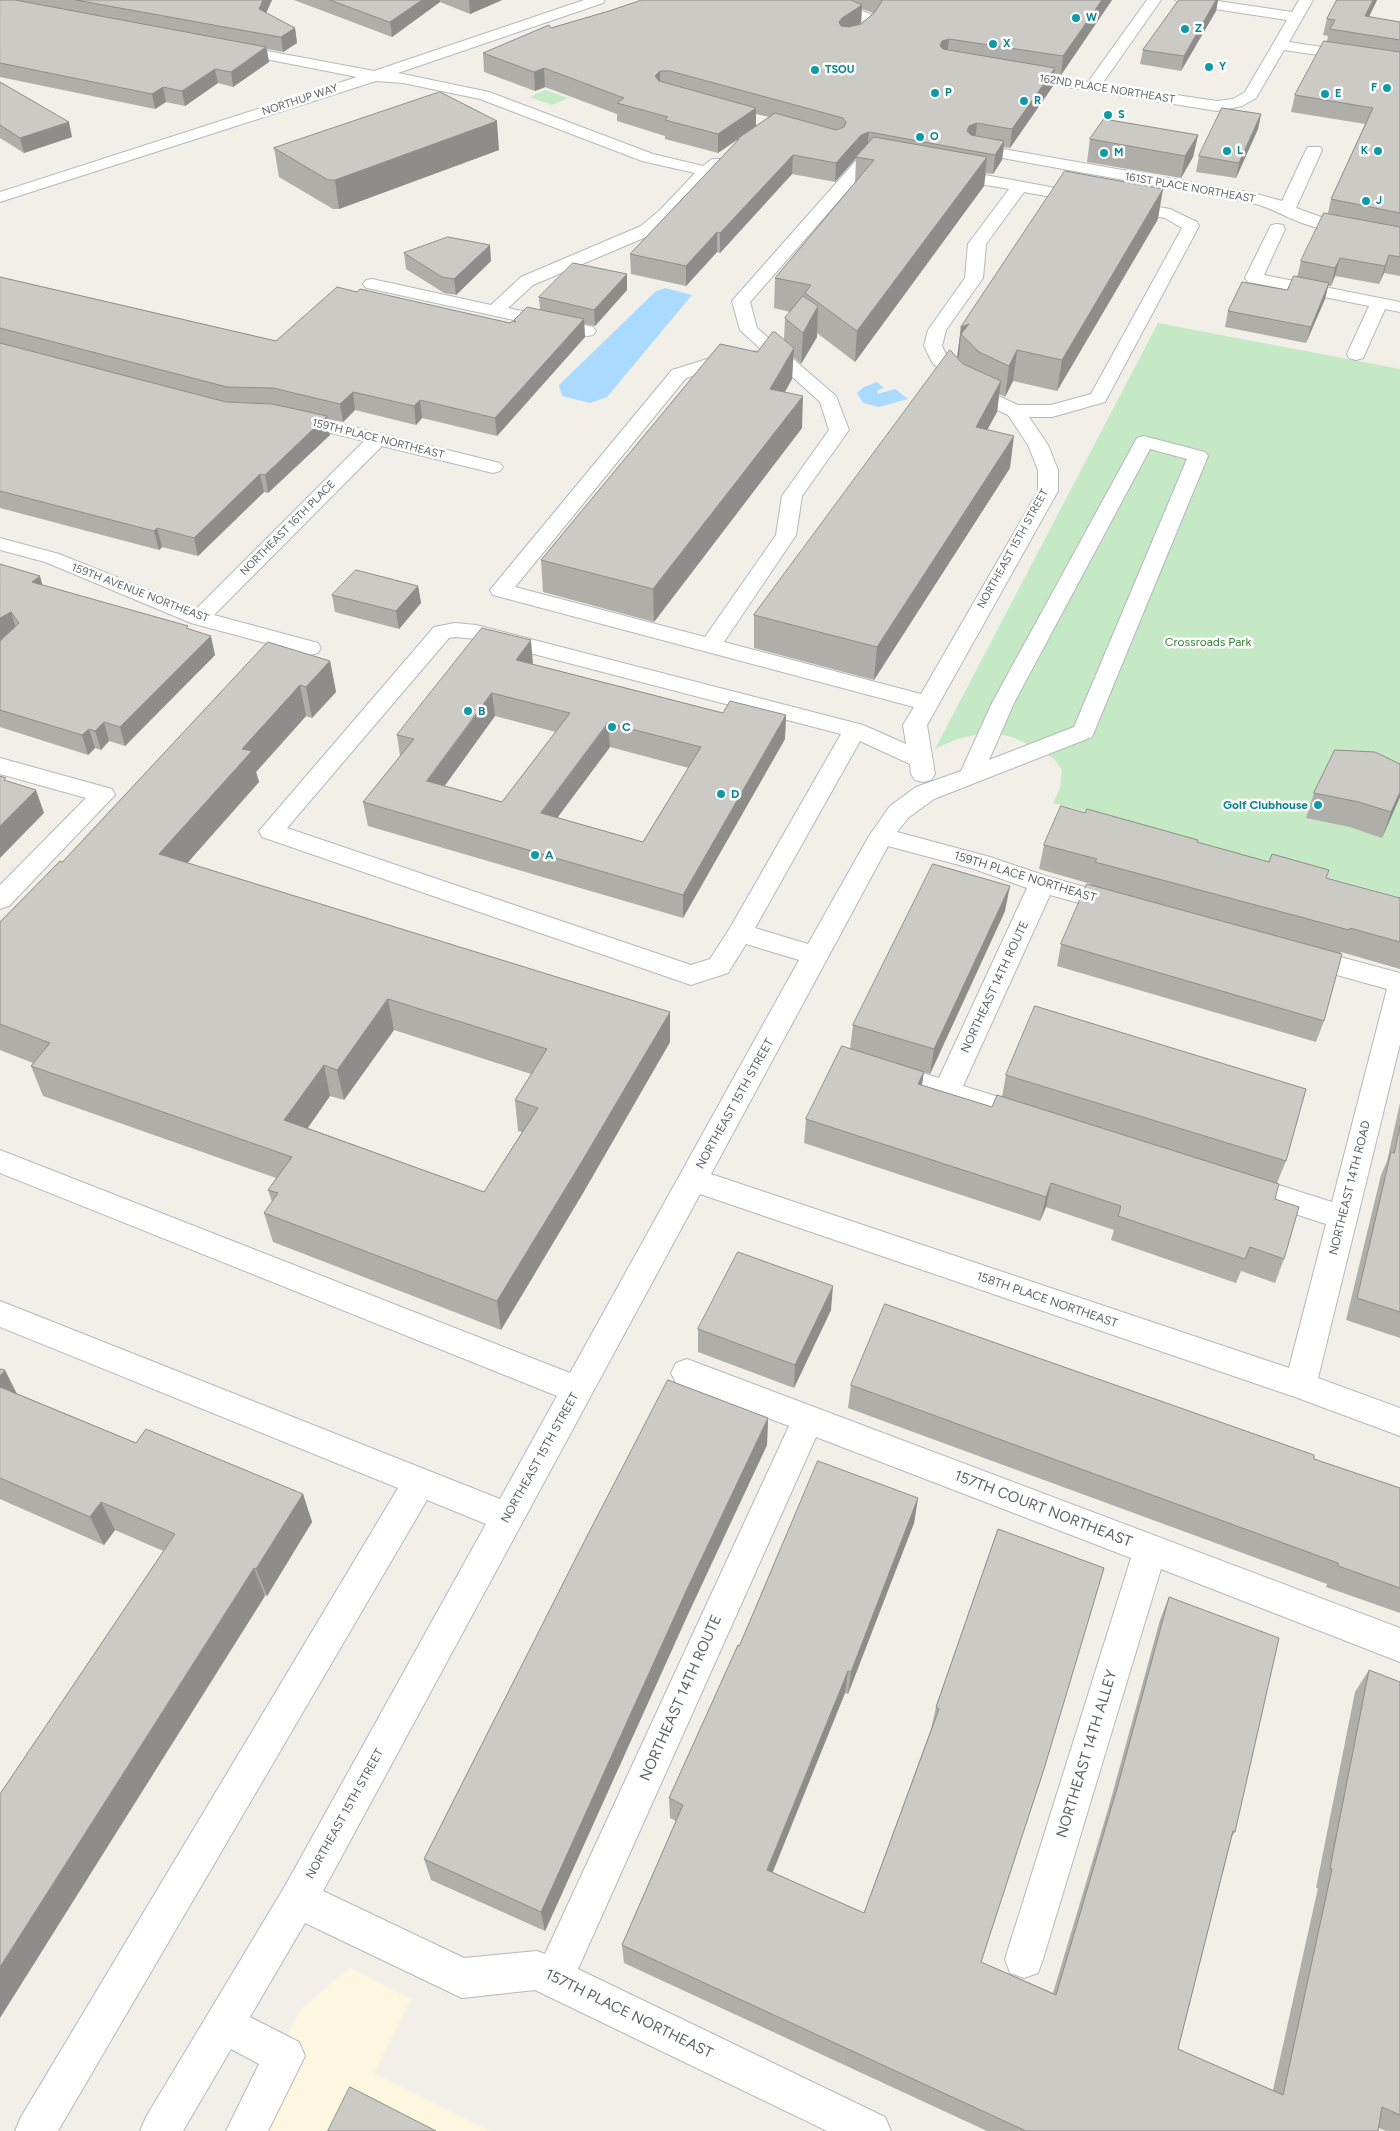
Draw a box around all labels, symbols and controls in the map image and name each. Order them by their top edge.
place label: W [1086,11,1097,25]
marker: W [1070,12,1082,24]
place label: Z [1195,22,1202,36]
marker: Z [1179,23,1191,35]
place label: X [1003,37,1010,51]
marker: X [987,38,999,50]
place label: Y [1219,60,1226,74]
marker: Y [1203,61,1215,73]
place label: TSOU [825,63,855,77]
marker: TSOU [809,64,821,76]
street label: 162ND PLACE NORTHEAST [1038,72,1176,106]
street label: NORTHUP WAY [260,81,340,119]
place label: F [1371,81,1377,95]
marker: F [1381,82,1393,94]
place label: P [945,86,952,100]
marker: P [929,87,941,99]
place label: E [1335,87,1341,101]
marker: E [1319,88,1331,100]
place label: R [1034,94,1041,108]
marker: R [1018,95,1030,107]
place label: S [1118,108,1125,122]
marker: S [1102,109,1114,121]
place label: O [930,130,939,144]
marker: O [914,131,926,143]
place label: L [1237,144,1243,158]
place label: K [1361,144,1368,158]
marker: L [1221,145,1233,157]
marker: K [1372,145,1384,157]
place label: M [1114,146,1123,160]
marker: M [1098,147,1110,159]
street label: 161ST PLACE NORTHEAST [1124,170,1256,206]
place label: J [1376,194,1382,208]
marker: J [1360,195,1372,207]
street label: 159TH PLACE NORTHEAST [311,416,445,462]
street label: NORTHEAST 16TH PLACE [238,478,338,578]
street label: NORTHEAST 15TH STREET [975,487,1051,611]
street label: 159TH AVENUE NORTHEAST [70,561,210,625]
park label: Crossroads Park [1165,635,1251,649]
place label: B [478,704,485,718]
marker: B [462,705,474,717]
place label: C [622,720,631,734]
marker: C [606,721,618,733]
place label: D [731,787,739,801]
marker: D [715,788,727,800]
place label: Golf Clubhouse [1223,798,1308,812]
marker: Golf Clubhouse [1312,799,1324,811]
place label: A [545,848,554,862]
street label: 159TH PLACE NORTHEAST [952,848,1098,906]
marker: A [529,849,541,861]
street label: NORTHEAST 14TH ROUTE [958,919,1032,1055]
street label: NORTHEAST 15TH STREET [693,1036,777,1172]
street label: NORTHEAST 14TH ROAD [1326,1119,1374,1257]
street label: 158TH PLACE NORTHEAST [974,1269,1120,1331]
street label: NORTHEAST 15TH STREET [498,1390,582,1526]
street label: 157TH COURT NORTHEAST [951,1467,1135,1551]
street label: NORTHEAST 14TH ROUTE [636,1612,726,1784]
street label: NORTHEAST 14TH ALLEY [1053,1668,1121,1840]
street label: NORTHEAST 15TH STREET [303,1746,387,1882]
street label: 157TH PLACE NORTHEAST [542,1965,716,2063]

